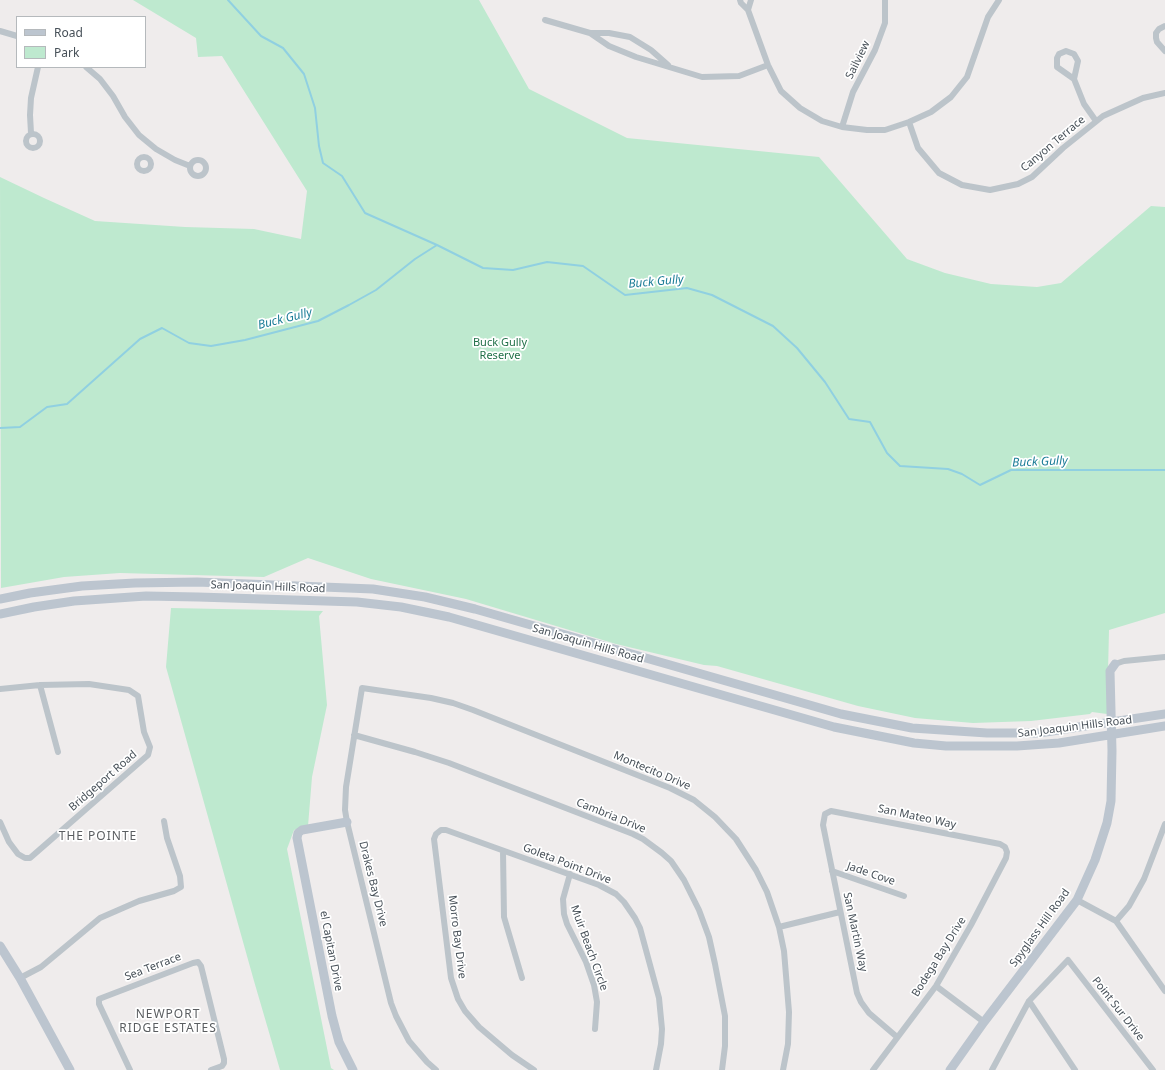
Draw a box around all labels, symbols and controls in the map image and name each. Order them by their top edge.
legend [16,16,146,68]
text: Road [54,24,83,41]
street label: Sailview [843,39,873,81]
text: Park [54,44,79,61]
street label: Canyon Terrace [1018,113,1088,175]
water label: Buck Gully [628,272,684,292]
water label: Buck Gully [256,305,314,333]
park label: Buck Gully Reserve [473,336,527,362]
water label: Buck Gully [1012,454,1068,470]
street label: San Joaquin Hills Road [210,578,326,596]
street label: San Joaquin Hills Road [531,622,645,666]
street label: San Joaquin Hills Road [1017,713,1133,741]
street label: Bridgeport Road [66,748,140,814]
street label: Montecito Drive [611,749,693,793]
street label: Cambria Drive [574,796,648,836]
street label: San Mateo Way [877,802,957,832]
district label: THE POINTE [59,830,137,844]
street label: Drakes Bay Drive [356,840,390,928]
street label: Goleta Point Drive [521,841,613,887]
street label: Jade Cove [845,860,897,888]
street label: Spyglass Hill Road [1007,886,1073,970]
street label: San Martin Way [840,891,870,973]
street label: Morro Bay Drive [445,895,469,979]
street label: Muir Beach Circle [567,903,611,993]
street label: el Capitan Drive [317,910,345,992]
street label: Bodega Bay Drive [909,915,969,999]
street label: Sea Terrace [123,950,183,984]
street label: Point Sur Drive [1089,975,1147,1043]
district label: NEWPORT RIDGE ESTATES [119,1008,217,1036]

